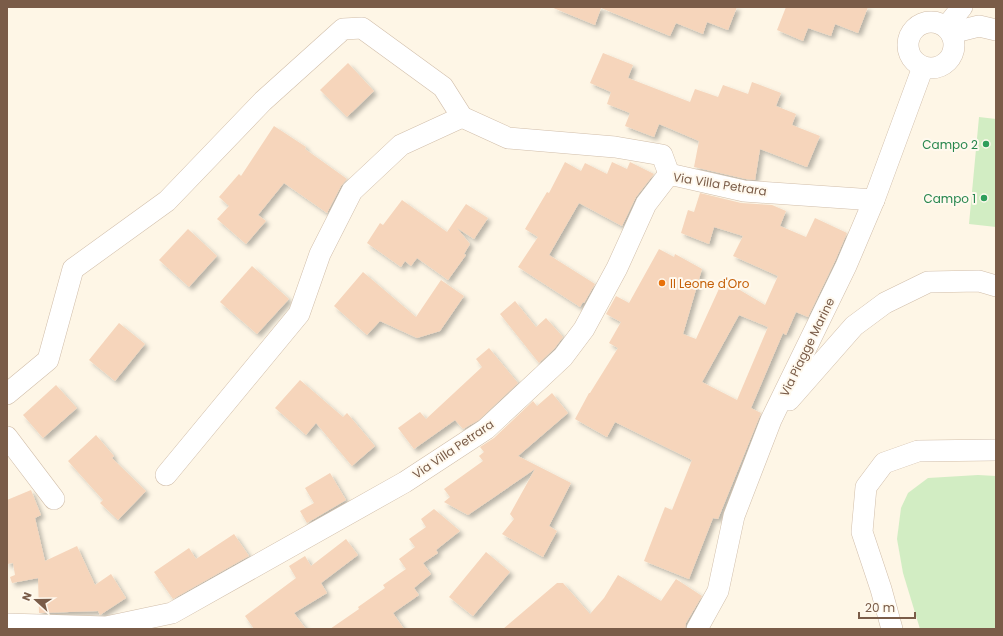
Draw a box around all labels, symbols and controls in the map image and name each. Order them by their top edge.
place label: Campo 2 [922,136,978,153]
marker: Campo 2 [981,139,991,149]
street label: Via Villa Petrara [672,168,768,200]
place label: Campo 1 [923,190,976,207]
marker: Campo 1 [979,193,989,203]
place label: Il Leone d'Oro [670,275,750,292]
marker: Il Leone d'Oro [657,278,667,288]
street label: Via Piagge Marine [776,295,838,399]
street label: Via Villa Petrara [409,416,497,482]
north arrow [16,580,56,620]
text: N [18,590,36,603]
scale bar [859,594,915,620]
text: 20 m [865,599,895,616]

